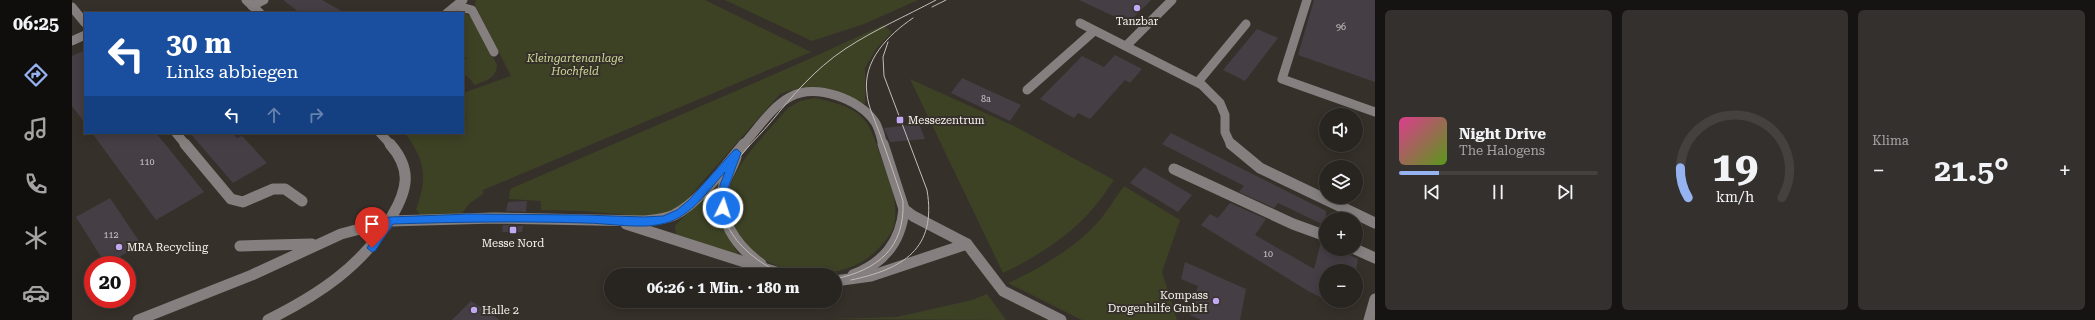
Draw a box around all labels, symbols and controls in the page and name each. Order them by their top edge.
marker: Tanzbar [1132,3,1142,13]
text: 06:25 [13,13,59,34]
place label: Tanzbar [1116,15,1159,28]
house number: 96 [1336,22,1346,32]
text: 30 m [166,27,231,60]
icon: left [100,28,152,80]
park label: Kleingartenanlage Hochfeld [526,52,624,78]
icon: directions [22,61,50,89]
text: Links abbiegen [166,61,298,82]
house number: 8a [981,94,991,104]
icon: left [221,104,243,126]
icon: ahead [263,104,285,126]
icon: right [305,104,327,126]
map controls [1319,108,1363,308]
button: sound [1319,108,1363,152]
place label: Messezentrum [908,114,985,127]
icon: music [22,115,50,143]
marker: Messezentrum [895,115,905,125]
text: Night Drive [1459,125,1546,143]
text: Klima [1872,133,1909,148]
text: 19 [1712,142,1758,191]
text: The Halogens [1459,143,1545,158]
text: 21.5° [1934,153,2009,188]
house number: 110 [139,157,155,167]
text: − [1872,158,1885,183]
text: + [2059,158,2071,183]
button: layers [1319,160,1363,204]
icon: phone [22,170,50,198]
icon: previous [1421,181,1443,203]
icon: pause [1487,181,1509,203]
icon: next [1554,181,1576,203]
position arrow [702,187,744,229]
text: km/h [1716,189,1754,205]
pin [355,207,389,248]
button: + [1319,212,1363,256]
icon: arrive [361,213,383,235]
icon: climate [22,224,50,252]
marker: Messe Nord [508,225,518,235]
house number: 112 [103,230,119,240]
place label: Messe Nord [482,237,544,250]
place label: MRA Recycling [127,241,209,254]
marker: MRA Recycling [114,242,124,252]
house number: 10 [1263,249,1273,259]
speed limit sign: 20 [84,256,136,308]
button: − [1319,264,1363,308]
icon: car [22,279,50,307]
text: 06:26 · 1 Min. · 180 m [647,279,799,297]
place label: Kompass Drogenhilfe GmbH [1108,289,1208,315]
marker: Kompass Drogenhilfe GmbH [1211,296,1221,306]
place label: Halle 2 [482,304,519,317]
marker: Halle 2 [469,305,479,315]

